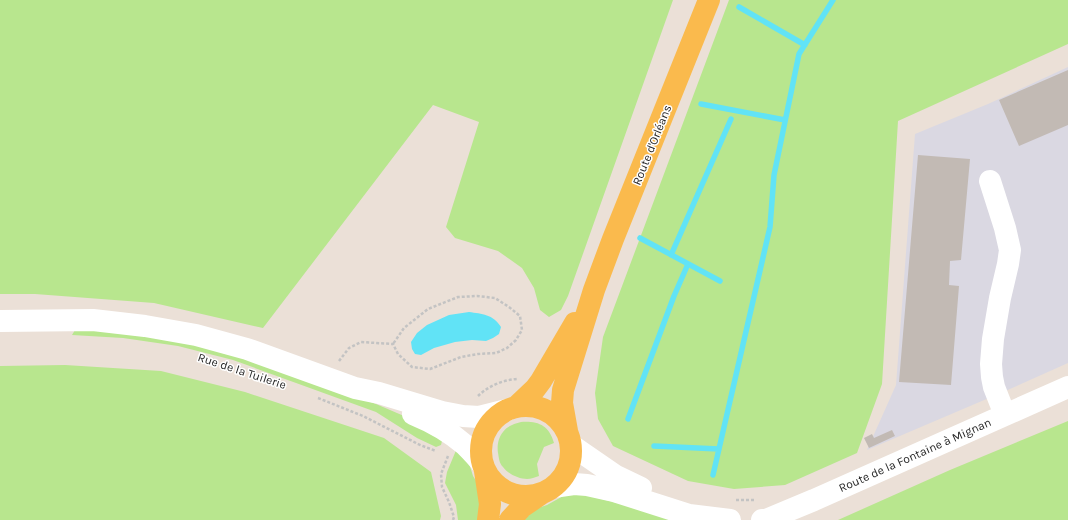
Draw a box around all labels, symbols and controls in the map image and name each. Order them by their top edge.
street label: Route d'Orléans [630,103,674,187]
street label: Rue de la Tuilerie [196,350,288,392]
street label: Route de la Fontaine à Mignan [837,415,993,495]

